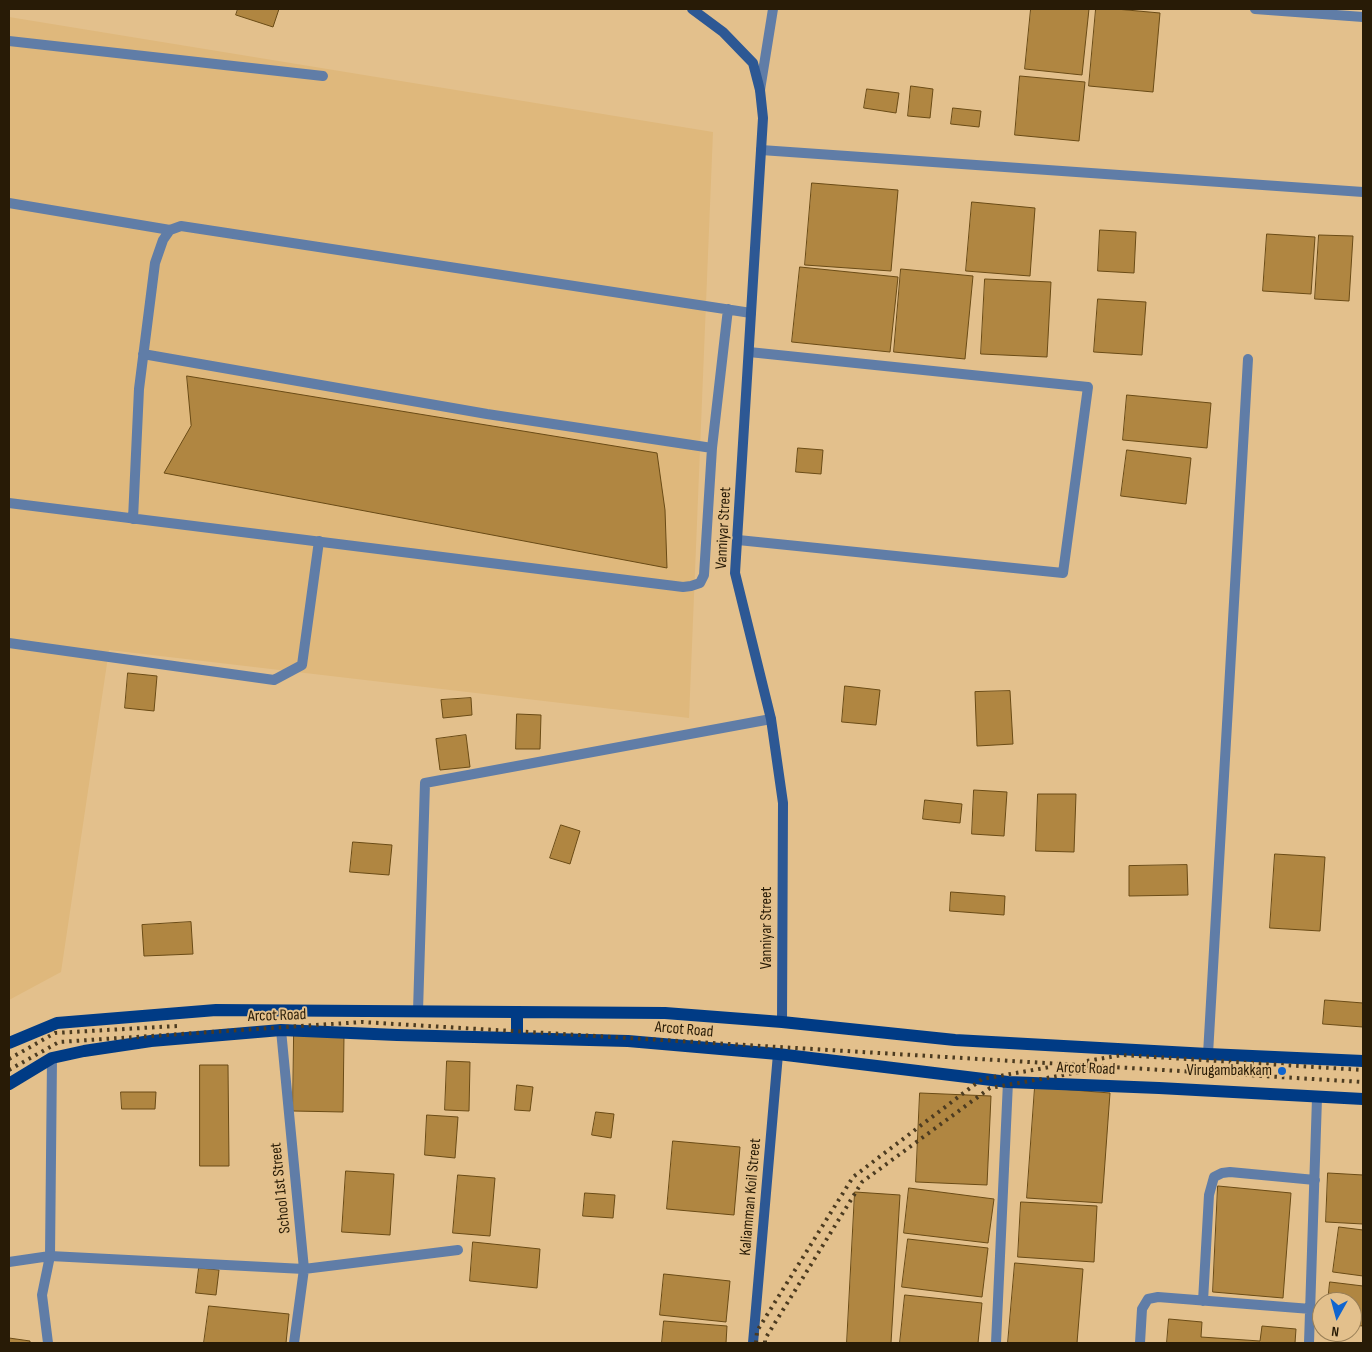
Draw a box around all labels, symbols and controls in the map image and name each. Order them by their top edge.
street label: Vanniyar Street [712,486,736,570]
street label: Vanniyar Street [757,887,777,969]
street label: Arcot Road [247,1005,307,1027]
street label: Arcot Road [654,1018,714,1042]
street label: Arcot Road [1056,1058,1116,1080]
place label: Virugambakkam [1186,1061,1272,1081]
marker: Virugambakkam [1276,1065,1288,1077]
street label: Kaliamman Koil Street [736,1138,766,1256]
street label: School 1st Street [267,1142,295,1234]
north arrow [1312,1292,1362,1342]
text: N [1330,1323,1340,1340]

